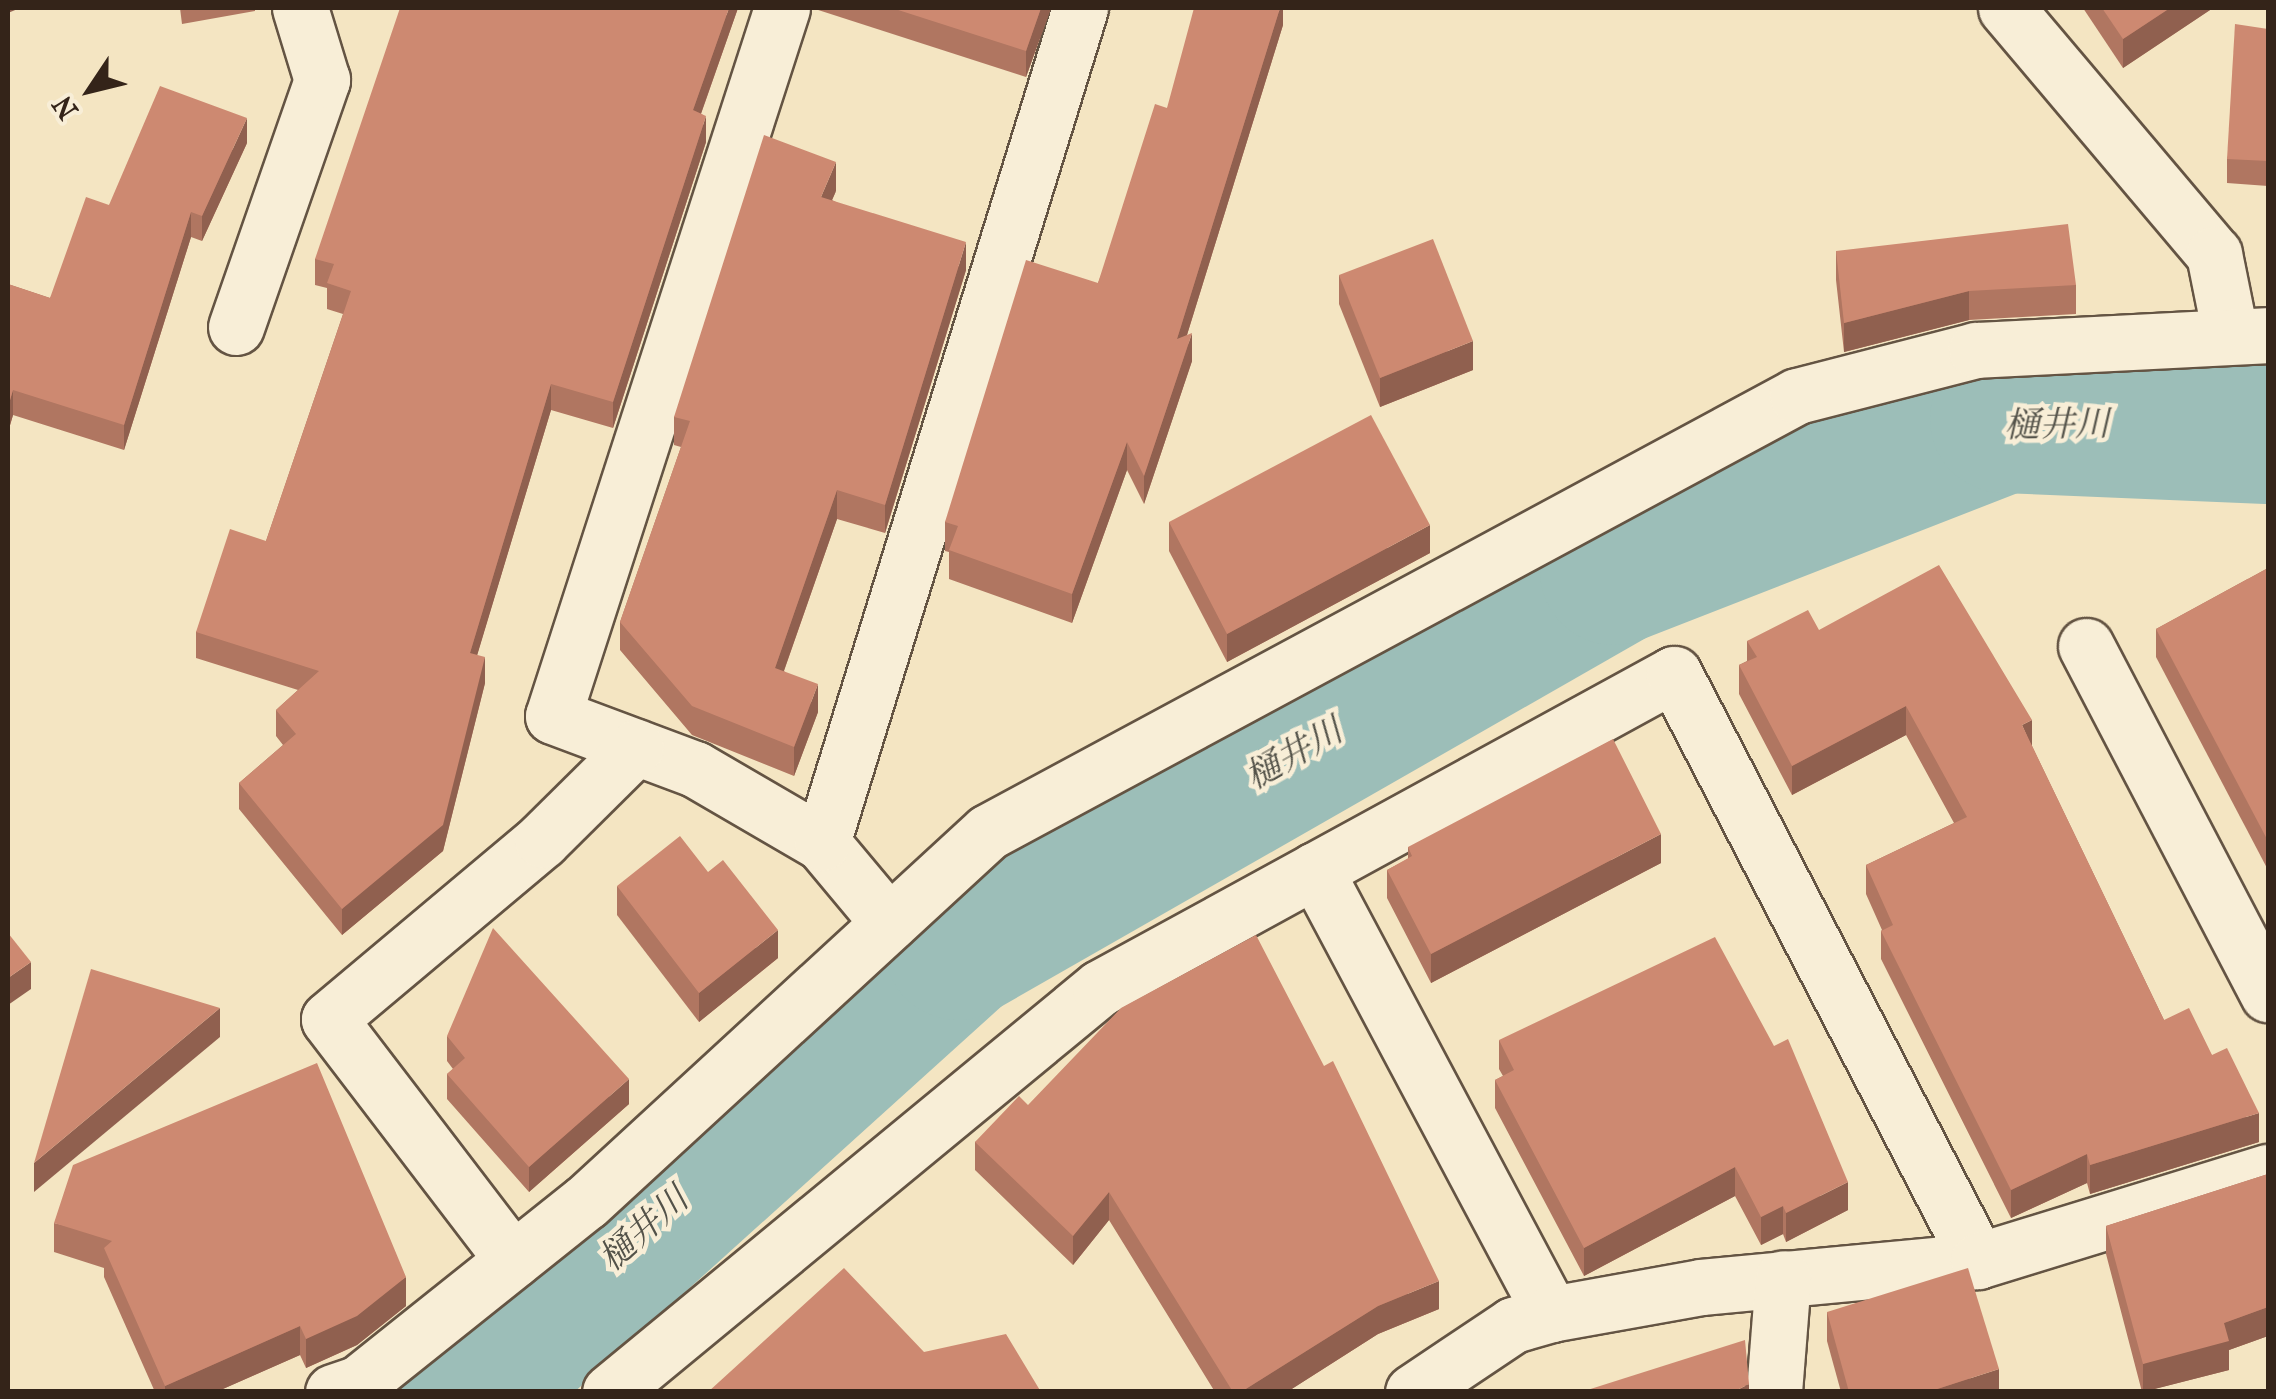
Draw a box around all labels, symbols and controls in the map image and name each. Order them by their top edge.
north arrow [40,40,140,140]
text: N [45,89,85,126]
water label: 樋井川 [2004,403,2110,447]
water label: 樋井川 [1238,710,1350,798]
water label: 樋井川 [591,1178,697,1280]

